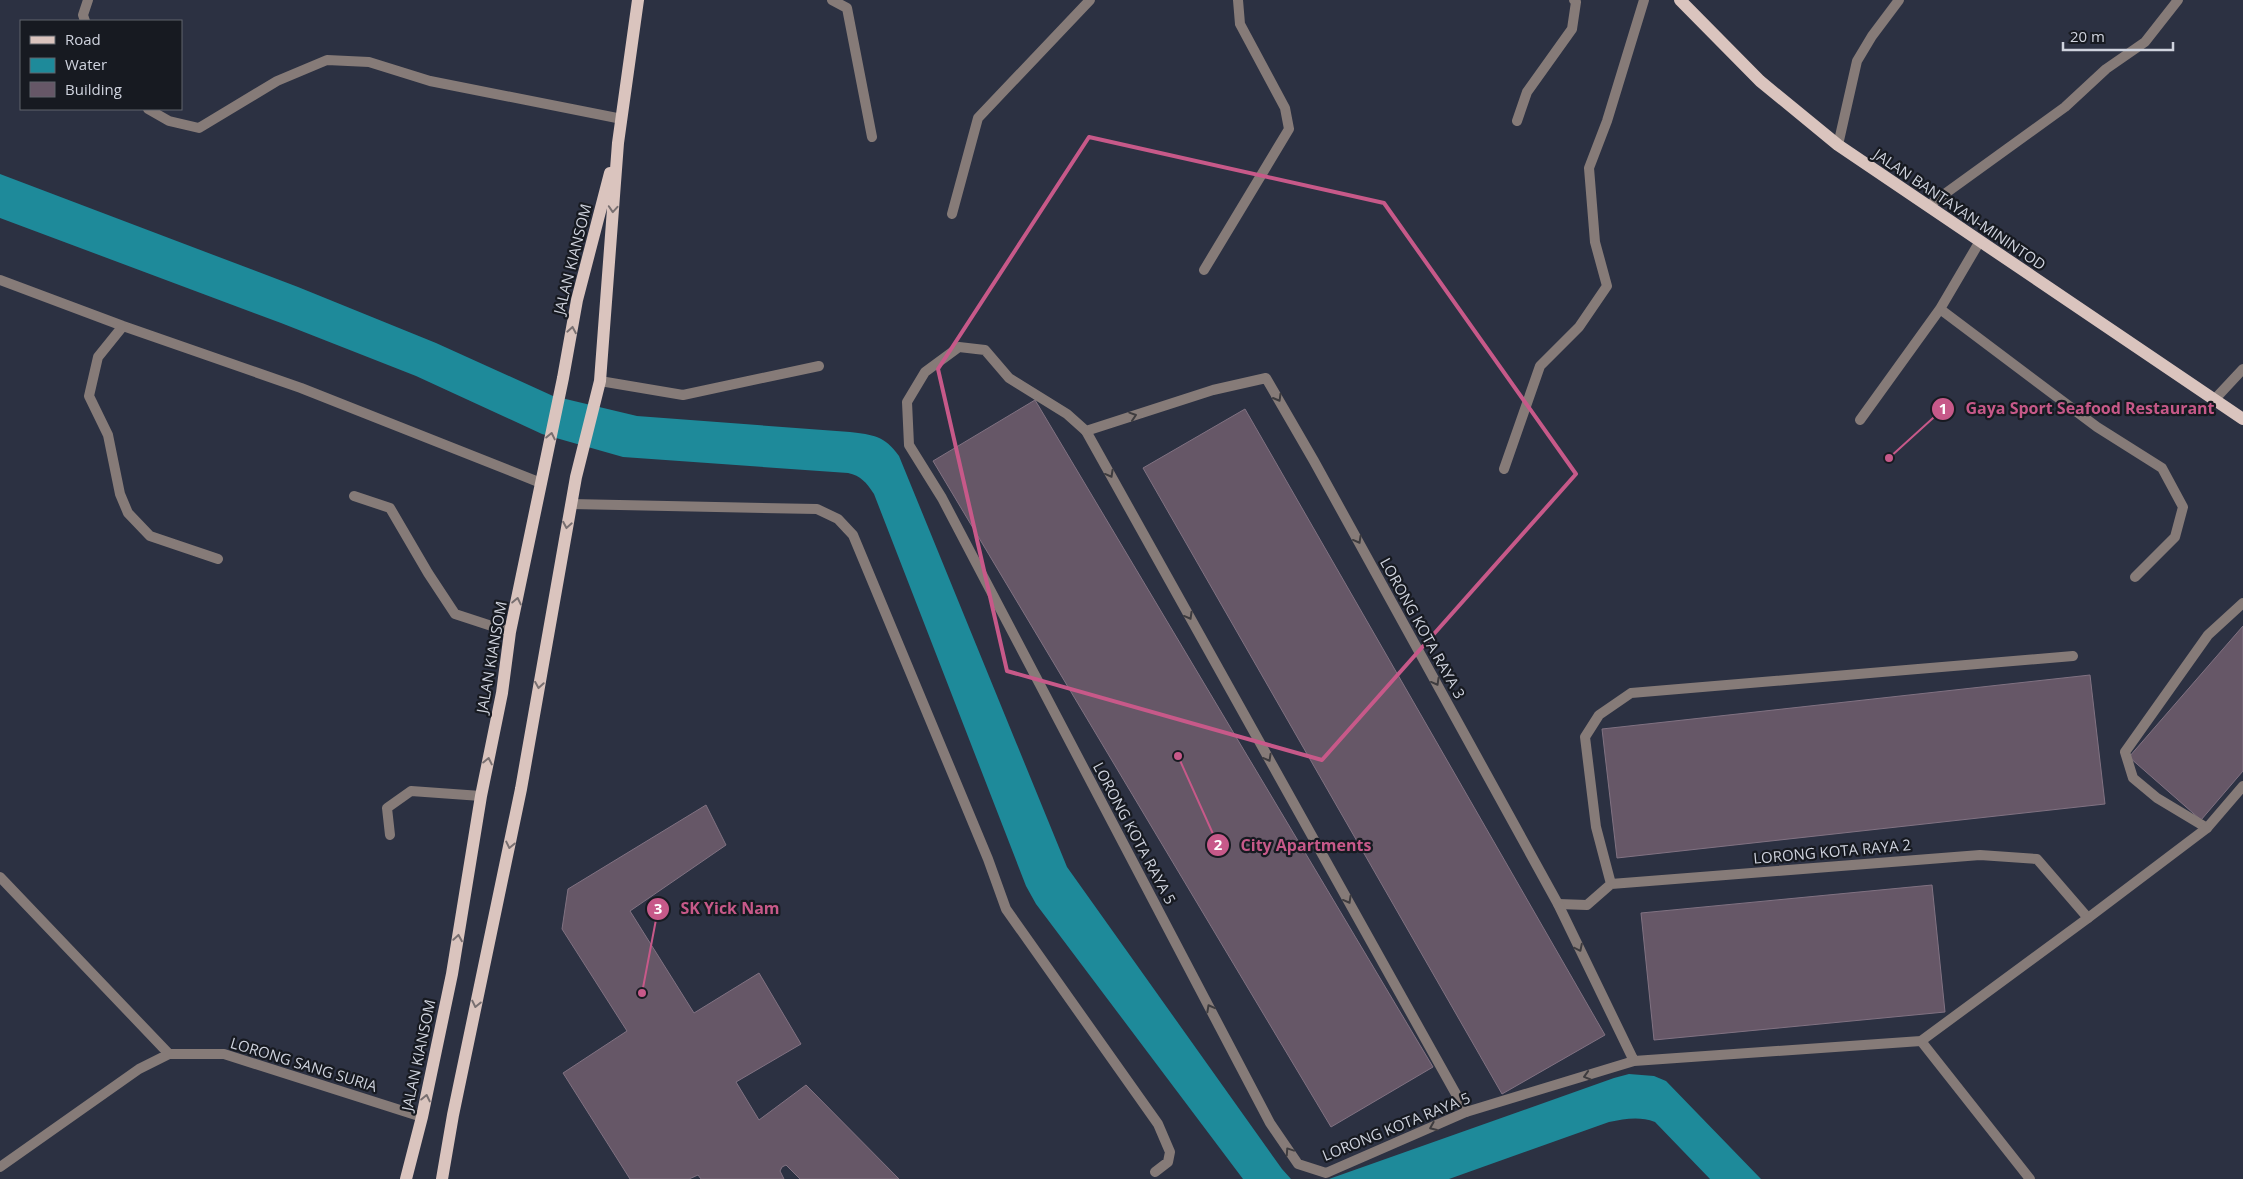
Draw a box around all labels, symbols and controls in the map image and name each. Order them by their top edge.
legend [20,20,182,110]
scale bar [2063,20,2173,52]
text: 20 m [2070,26,2105,46]
text: Road [65,29,101,49]
text: Water [65,54,107,74]
text: Building [65,79,122,99]
street label: JALAN BANTAYAN-MININTOD [1868,143,2050,274]
street label: JALAN KIANSOM [548,201,595,318]
one-way arrow [608,205,619,213]
one-way arrow [566,325,576,334]
one-way arrow [1271,393,1281,402]
callout: Gaya Sport Seafood Restaurant [1930,393,2224,424]
text: Gaya Sport Seafood Restaurant [1965,397,2215,419]
text: 1 [1939,398,1947,418]
one-way arrow [1128,412,1136,422]
one-way arrow [545,431,556,440]
one-way arrow [1104,469,1114,478]
one-way arrow [563,521,573,530]
one-way arrow [1351,535,1361,544]
street label: LORONG KOTA RAYA 3 [1376,554,1470,702]
one-way arrow [511,597,522,605]
street label: JALAN KIANSOM [471,599,511,717]
one-way arrow [1183,611,1193,620]
one-way arrow [1430,677,1440,686]
one-way arrow [534,681,544,690]
one-way arrow [1262,752,1272,761]
one-way arrow [483,756,493,765]
street label: LORONG KOTA RAYA 5 [1089,759,1181,907]
callout: City Apartments [1206,830,1382,861]
text: 2 [1214,834,1223,854]
text: City Apartments [1241,834,1371,856]
street label: LORONG KOTA RAYA 2 [1752,834,1912,868]
one-way arrow [505,841,515,850]
callout: SK Yick Nam [645,893,789,924]
one-way arrow [1341,894,1351,903]
text: SK Yick Nam [680,897,780,919]
text: 3 [654,898,662,918]
one-way arrow [452,934,462,943]
one-way arrow [1573,943,1583,952]
street label: JALAN KIANSOM [396,997,440,1115]
one-way arrow [471,1000,482,1009]
one-way arrow [1206,1005,1216,1014]
street label: LORONG SANG SURIA [228,1032,380,1096]
one-way arrow [1583,1070,1592,1080]
street label: LORONG KOTA RAYA 5 [1319,1087,1473,1165]
one-way arrow [420,1093,431,1102]
one-way arrow [1429,1120,1438,1131]
one-way arrow [1285,1147,1295,1156]

